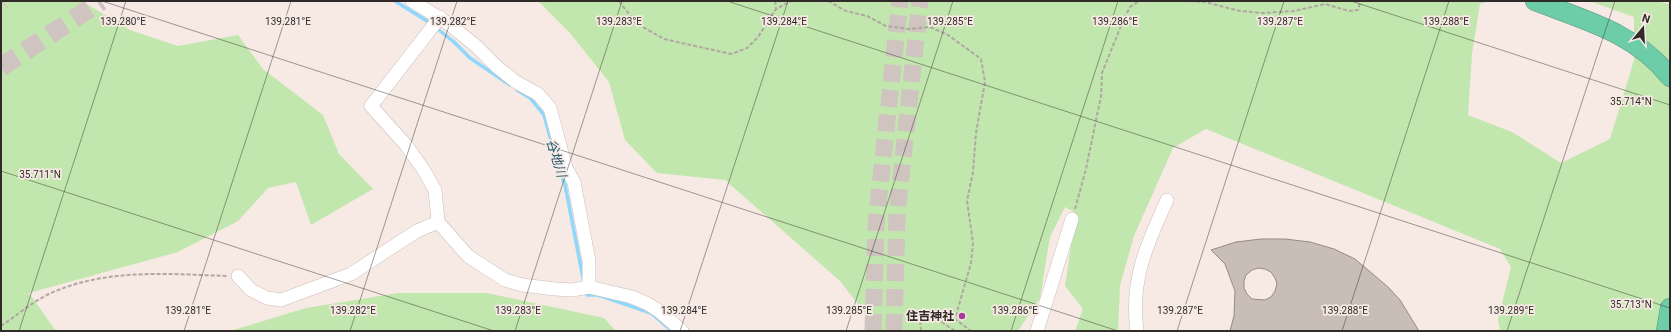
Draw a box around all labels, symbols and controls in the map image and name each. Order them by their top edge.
north arrow [1623,8,1663,48]
text: N [1640,12,1652,26]
text: 139.280°E [100,16,146,27]
text: 139.281°E [265,16,311,27]
text: 139.282°E [430,16,476,27]
text: 139.283°E [596,16,642,27]
text: 139.284°E [761,16,807,27]
text: 139.285°E [927,16,973,27]
text: 139.286°E [1092,16,1138,27]
text: 139.287°E [1257,16,1303,27]
text: 139.288°E [1423,16,1469,27]
text: 35.714°N [1610,96,1652,107]
water label: 谷地川 [544,137,570,181]
text: 35.711°N [19,169,61,180]
text: 35.713°N [1610,299,1652,310]
text: 139.281°E [165,305,211,316]
text: 139.282°E [330,305,376,316]
text: 139.283°E [495,305,541,316]
text: 139.284°E [661,305,707,316]
text: 139.285°E [826,305,872,316]
text: 139.286°E [992,305,1038,316]
text: 139.287°E [1157,305,1203,316]
text: 139.288°E [1322,305,1368,316]
text: 139.289°E [1488,305,1534,316]
place label: 住吉神社 [906,309,954,323]
marker: 住吉神社 [957,311,967,321]

